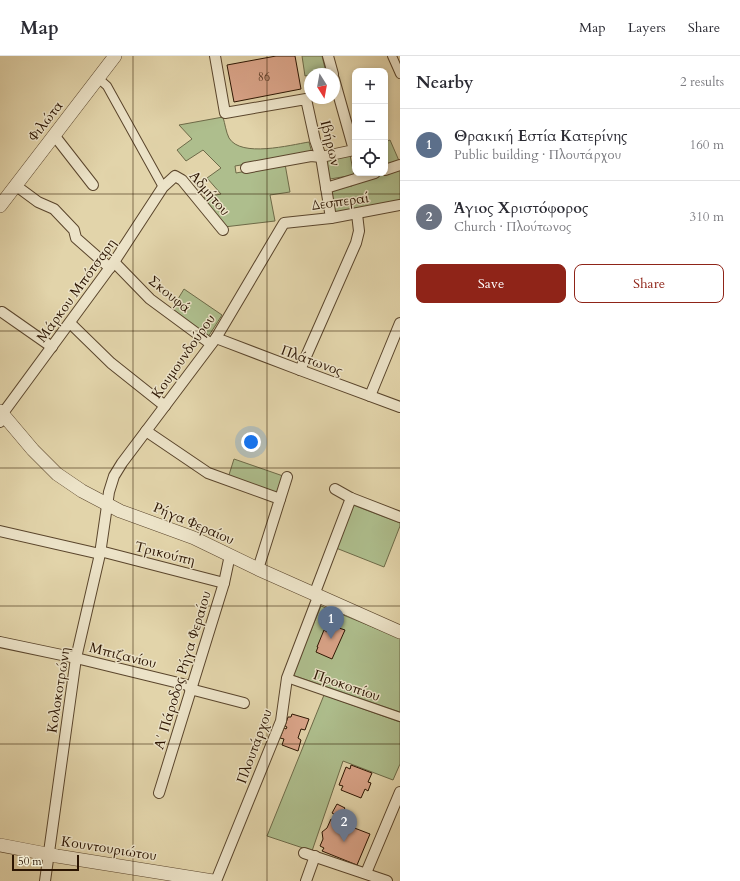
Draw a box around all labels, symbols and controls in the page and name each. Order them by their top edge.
text: Map [20,15,59,41]
text: Map [579,18,606,37]
text: Layers [628,18,666,37]
text: Share [688,18,720,37]
north arrow [304,68,340,104]
map controls [352,68,388,176]
button: + [352,68,388,104]
house number: 86 [258,69,270,85]
text: Nearby [416,71,473,94]
text: 2 results [680,73,724,91]
street label: Φιλώτα [24,97,67,145]
button: − [352,104,388,140]
street label: Ιβήρων [316,118,345,168]
text: Θρακική Εστία Κατερίνης [454,126,628,146]
text: 1 [426,136,432,154]
text: 160 m [690,136,724,154]
button: locate [352,140,388,176]
text: Public building · Πλουτάρχου [454,146,621,164]
street label: Αδμήτου [185,167,234,220]
street label: Δεσπεραί [310,188,371,215]
text: Άγιος Χριστόφορος [454,198,589,218]
text: 2 [426,208,432,226]
text: 310 m [690,208,724,226]
text: Church · Πλούτωνος [454,218,572,236]
street label: Μάρκου Μπότσαρη [32,234,121,346]
button: Save [416,264,566,303]
button: Share [574,264,724,303]
street label: Σκουφά [144,271,195,317]
street label: Κουμουνδούρου [147,310,220,402]
street label: Πλάτωνος [278,340,345,380]
your location [241,432,261,452]
street label: Ρήγα Φεραίου [150,498,237,549]
street label: Τρικούπη [133,537,197,570]
street label: Α΄ Πάροδος Ρήγα Φεραίου [149,588,216,752]
pin: 1 [318,606,344,639]
street label: Μπιζανίου [87,638,158,673]
street label: Κολοκοτρώνη [42,646,75,734]
street label: Προκοπίου [311,665,383,706]
street label: Πλουτάρχου [232,706,277,786]
pin: 2 [331,809,357,842]
street label: Κουντουριώτου [60,832,158,865]
scale bar [12,853,79,872]
text: 50 m [18,854,42,869]

